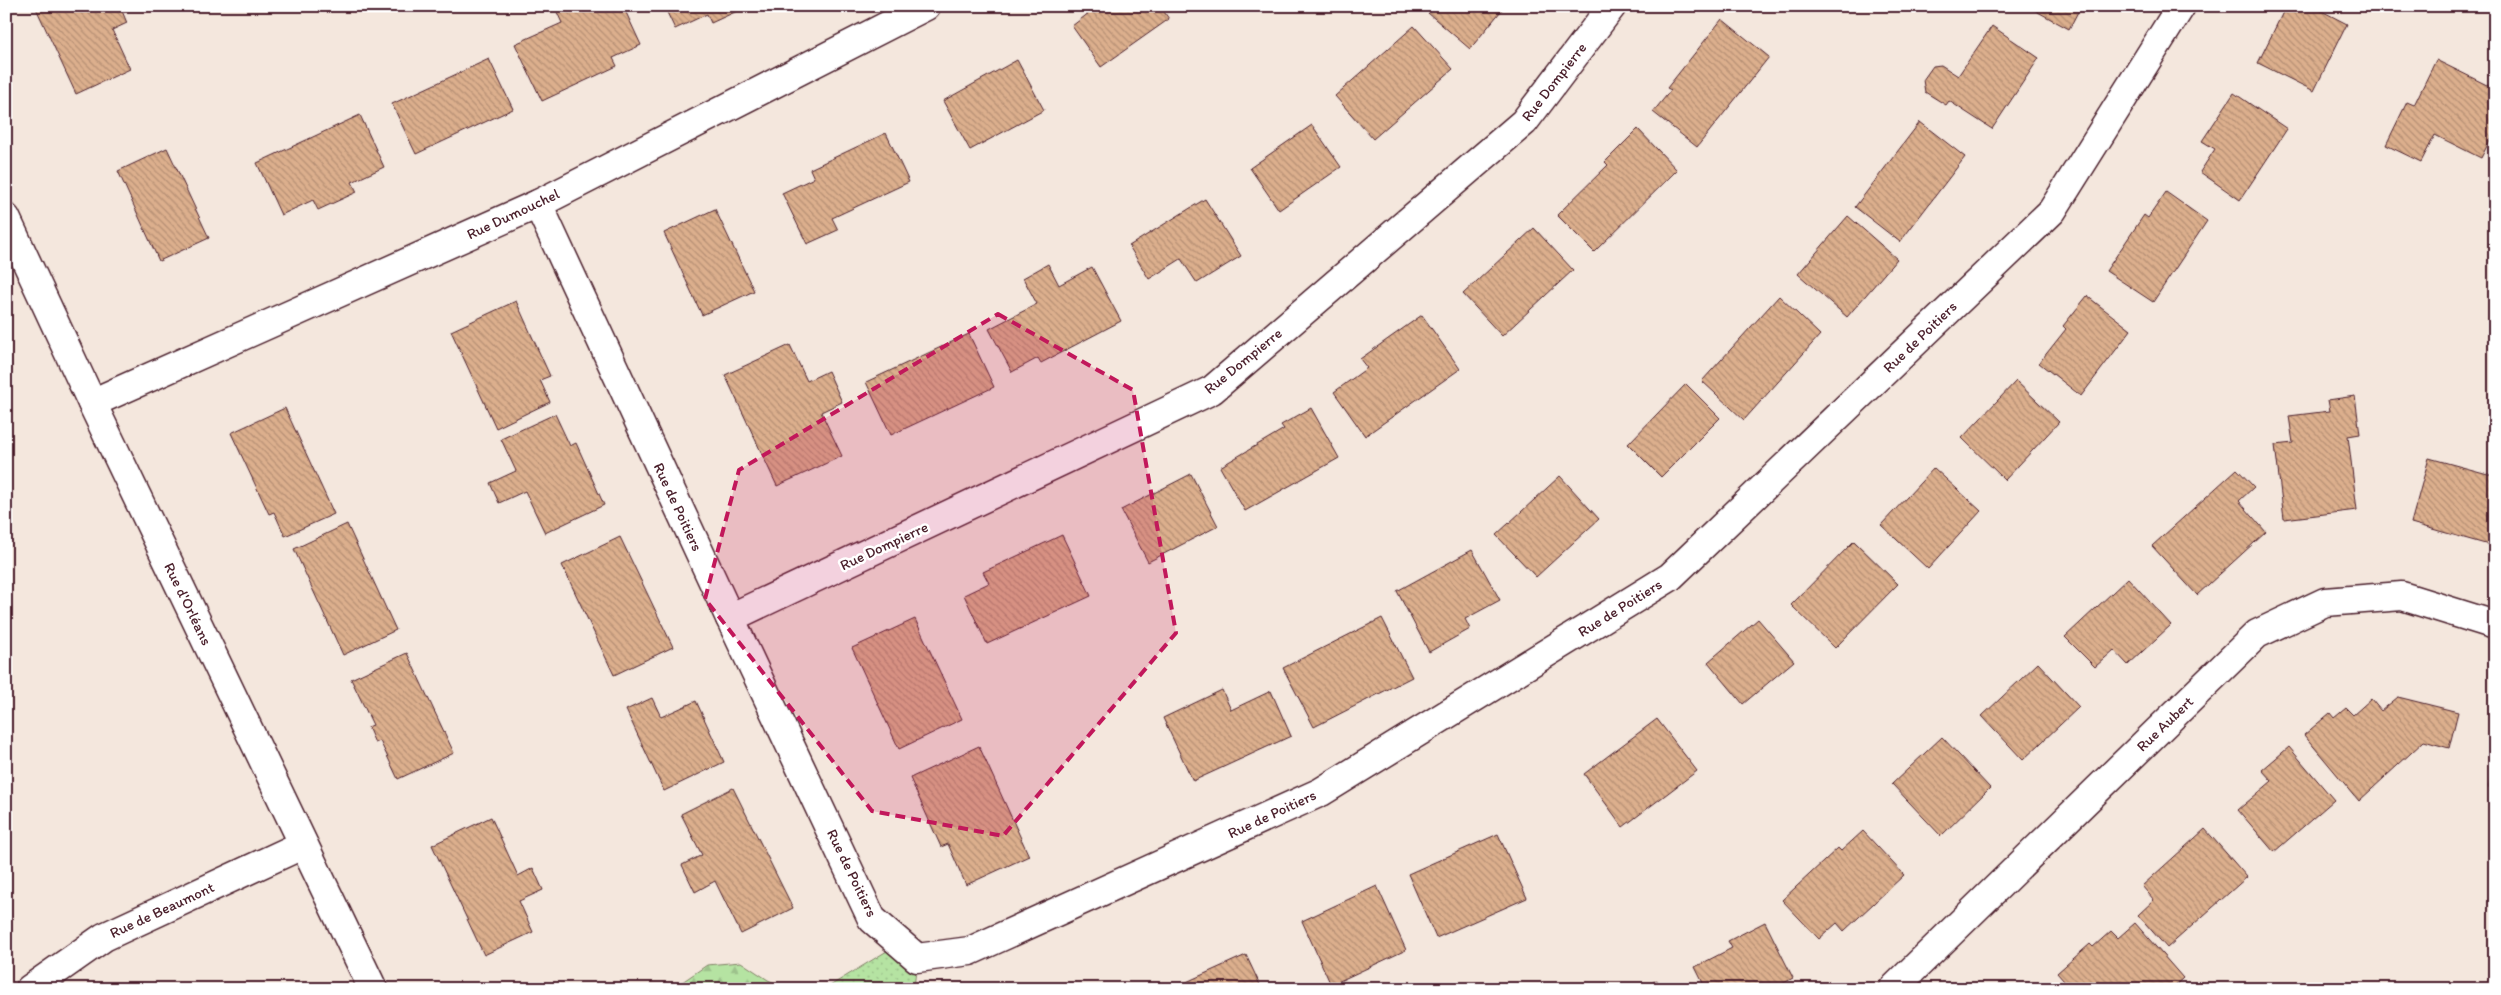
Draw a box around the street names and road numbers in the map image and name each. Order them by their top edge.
street label: Rue Dompierre [1518,39,1590,125]
street label: Rue Dumouchel [464,184,563,243]
street label: Rue de Poitiers [1879,297,1961,377]
street label: Rue Dompierre [1200,324,1286,398]
street label: Rue de Poitiers [650,460,706,554]
street label: Rue Dompierre [837,518,931,574]
street label: Rue d'Orléans [160,560,216,649]
street label: Rue de Poitiers [1575,575,1666,641]
street label: Rue Aubert [2133,692,2197,755]
street label: Rue de Poitiers [1225,786,1319,842]
street label: Rue de Poitiers [823,826,881,920]
street label: Rue de Beaumont [107,878,217,942]

